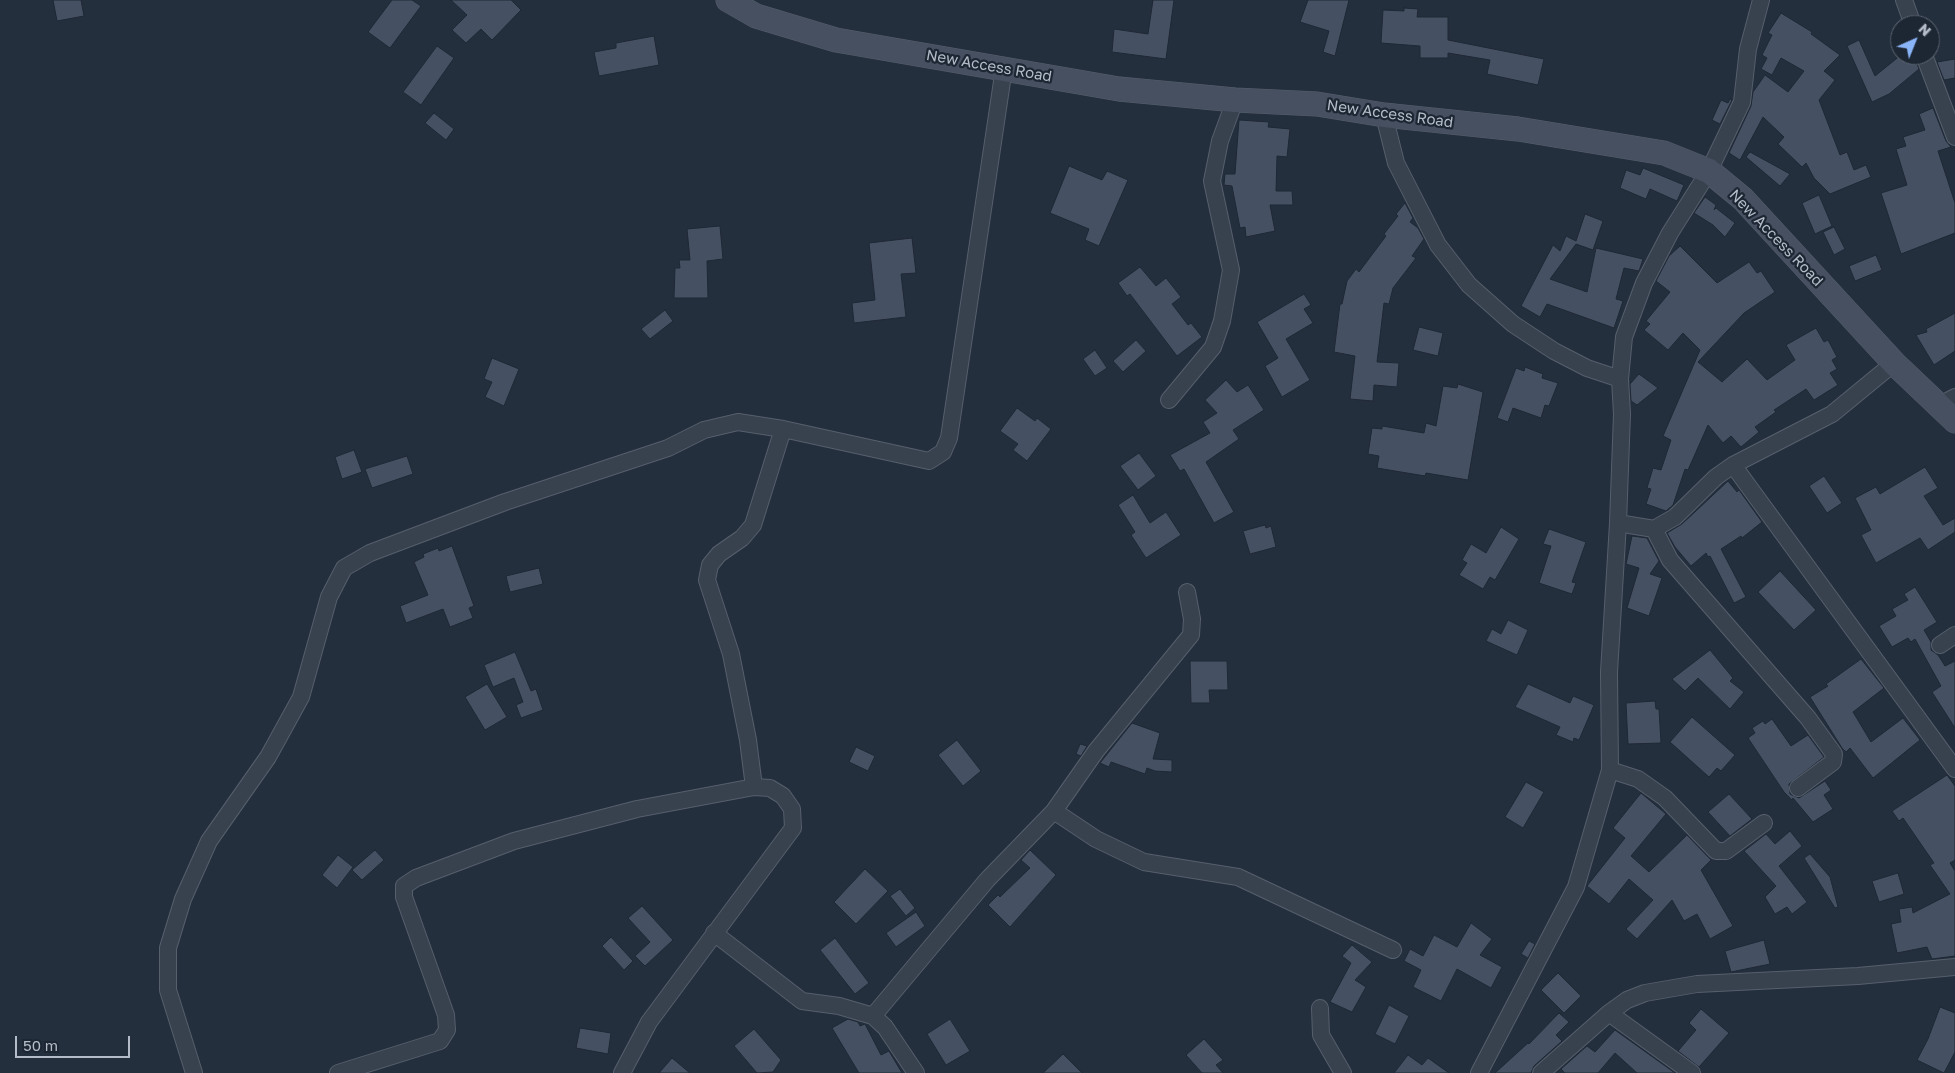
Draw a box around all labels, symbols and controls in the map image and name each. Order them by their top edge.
north arrow [1890,15,1940,65]
text: N [1915,20,1935,39]
street label: New Access Road [925,46,1053,86]
street label: New Access Road [1326,96,1454,132]
street label: New Access Road [1725,186,1827,290]
scale bar [18,1026,132,1058]
text: 50 m [23,1036,58,1054]

